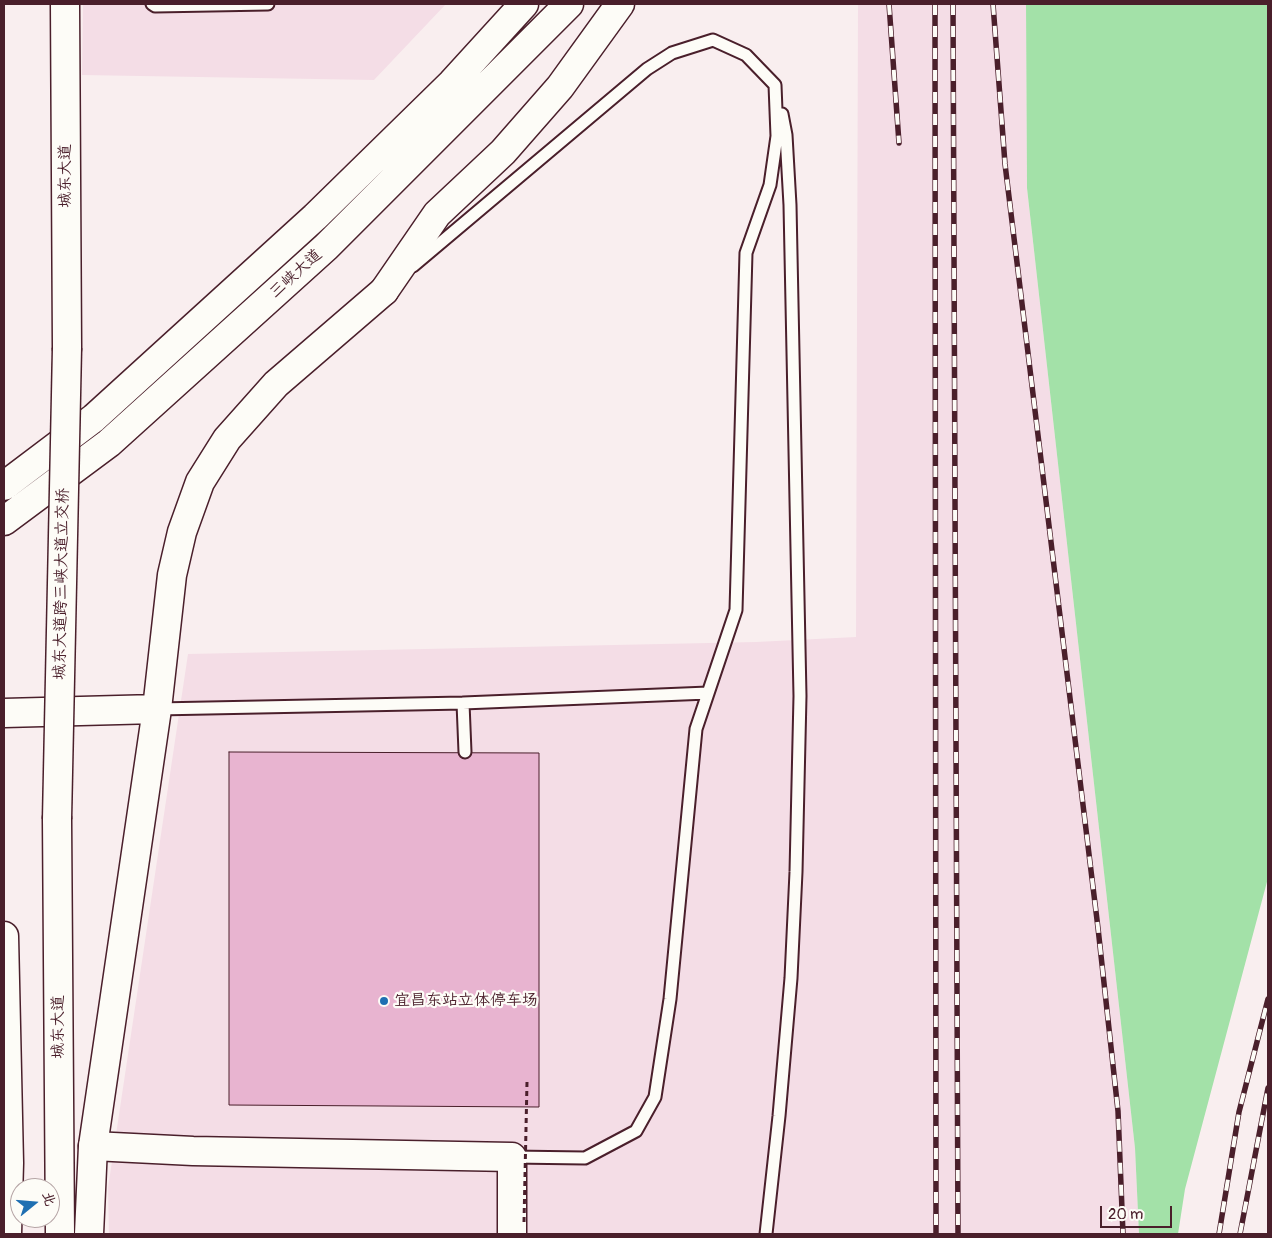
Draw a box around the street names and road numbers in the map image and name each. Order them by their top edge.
street label: 城东大道 [56,144,76,208]
street label: 三峡大道 [266,245,326,303]
street label: 城东大道跨三峡大道立交桥 [51,488,73,680]
street label: 城东大道 [49,995,69,1059]

